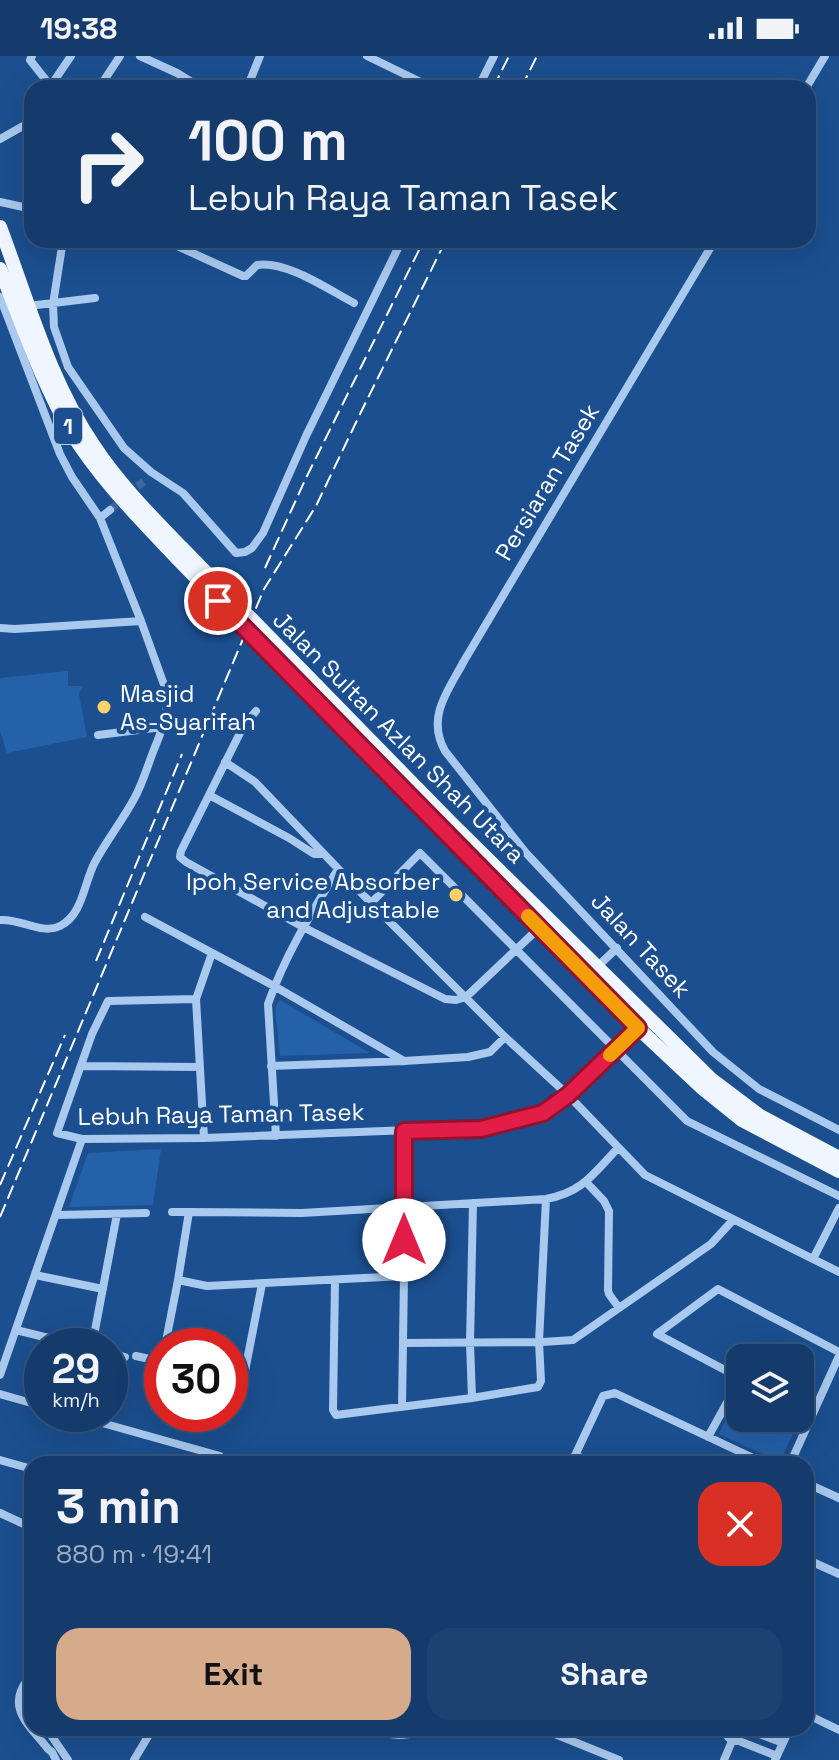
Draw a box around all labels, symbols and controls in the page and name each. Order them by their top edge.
text: 19:38 [40,9,117,48]
text: 100 m [188,105,348,176]
icon: right [56,112,160,216]
text: Lebuh Raya Taman Tasek [188,175,618,221]
street label: Persiaran Tasek [488,398,606,566]
road number: 1 [54,408,82,444]
pin [184,567,252,635]
icon: arrive [196,579,240,623]
street label: Jalan Sultan Azlan Shah Utara [266,604,532,870]
place label: Masjid As-Syarifah [120,678,256,737]
marker: Masjid As-Syarifah [95,698,113,716]
place label: Ipoh Service Absorber and Adjustable [186,866,440,925]
marker: Ipoh Service Absorber and Adjustable [447,886,465,904]
street label: Jalan Tasek [584,886,698,1004]
street label: Lebuh Raya Taman Tasek [77,1096,365,1132]
position arrow [362,1198,446,1282]
speed limit sign: 30 [144,1328,248,1432]
text: 29 [52,1344,100,1395]
map controls [726,1344,814,1432]
button: layers [726,1344,814,1432]
text: km/h [52,1387,100,1413]
text: 3 min [56,1476,181,1537]
button: close [698,1482,782,1566]
text: 880 m · 19:41 [56,1537,212,1571]
button: Exit [56,1628,411,1720]
button: Share [427,1628,782,1720]

